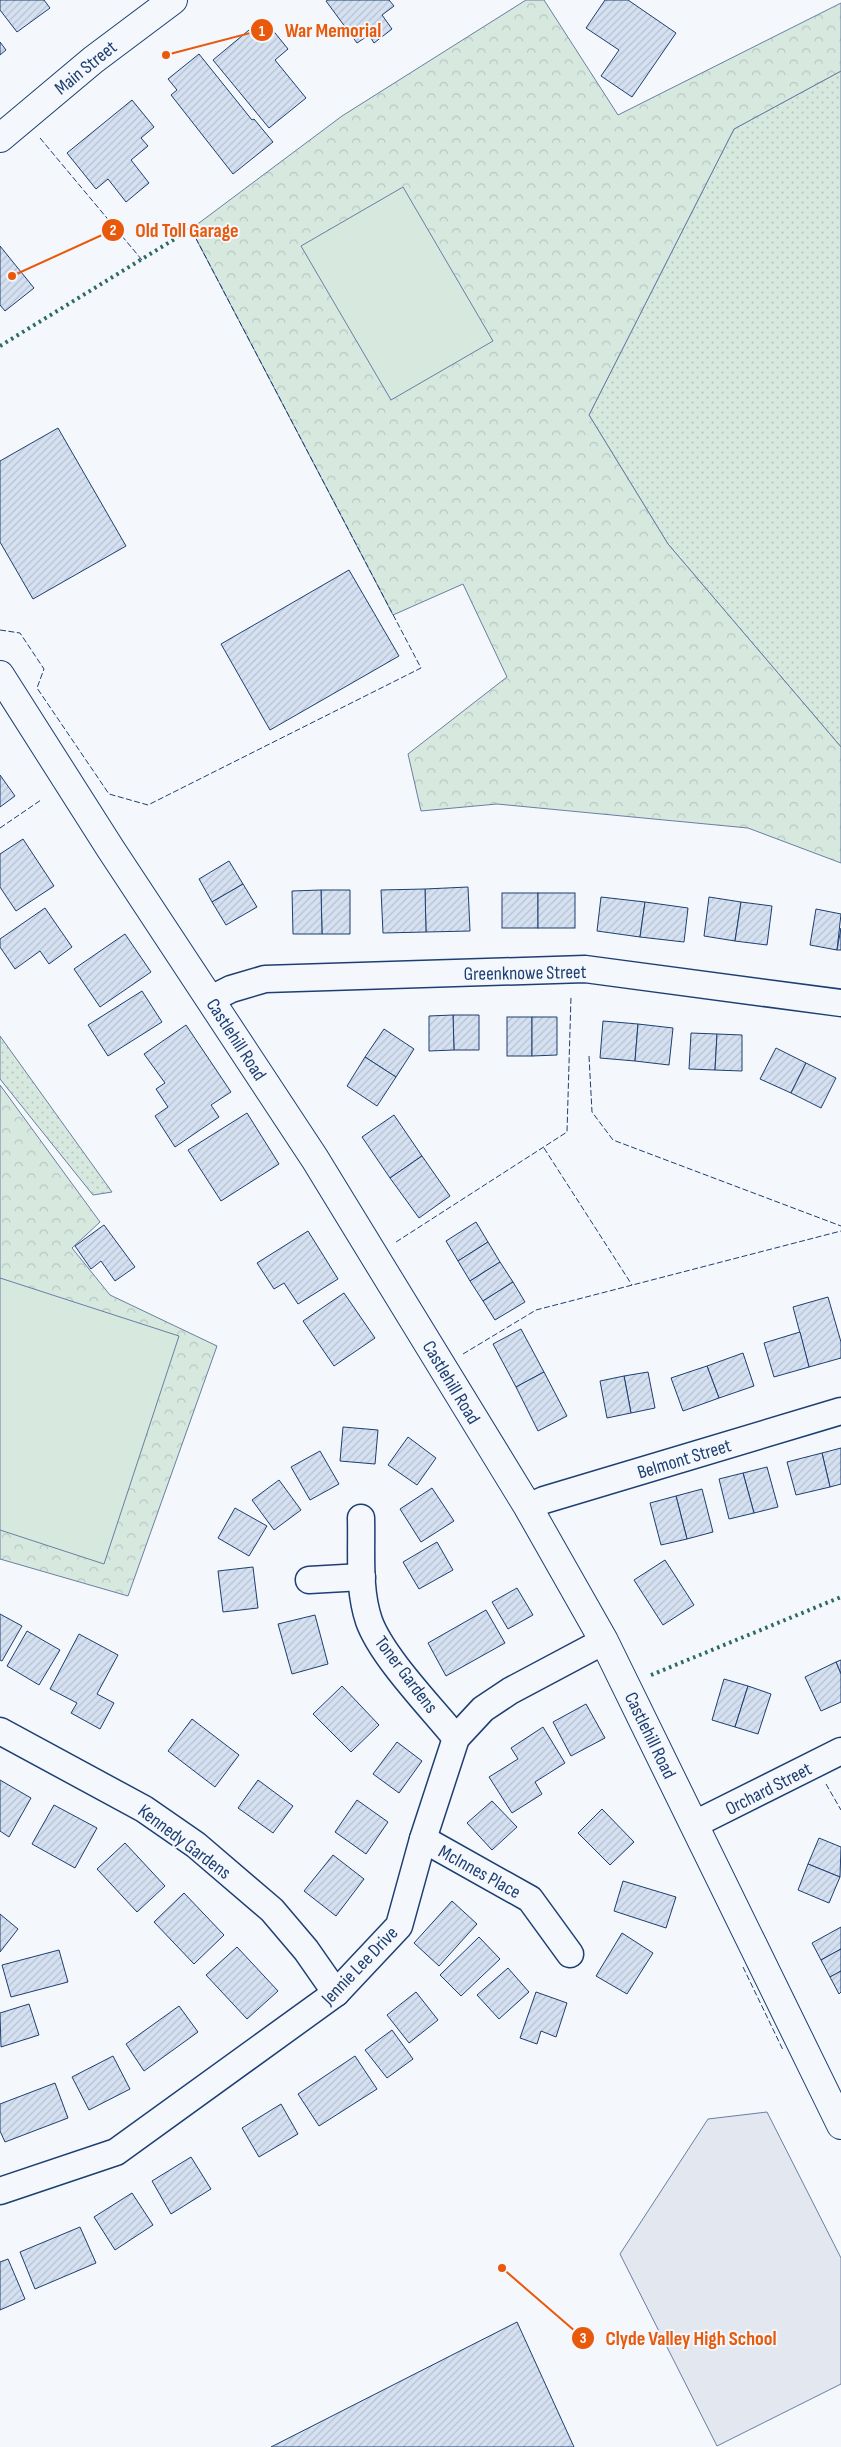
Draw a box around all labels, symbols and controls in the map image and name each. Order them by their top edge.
callout: War Memorial [250,13,391,48]
text: War Memorial [285,19,381,43]
text: 1 [259,22,265,41]
street label: Main Street [50,36,122,100]
callout: Old Toll Garage [101,213,249,248]
text: Old Toll Garage [135,219,239,243]
text: 2 [110,221,116,240]
street label: Greenknowe Street [464,961,587,986]
street label: Castlehill Road [201,994,271,1085]
street label: Castlehill Road [417,1337,485,1429]
street label: Belmont Street [635,1434,734,1485]
street label: Toner Gardens [369,1632,442,1718]
street label: Castlehill Road [619,1689,680,1783]
street label: Orchard Street [722,1758,816,1821]
street label: Kennedy Gardens [133,1800,235,1885]
street label: McInnes Place [434,1840,524,1904]
street label: Jennie Lee Drive [316,1922,403,2011]
callout: Clyde Valley High School [571,2320,787,2355]
text: Clyde Valley High School [605,2327,777,2351]
text: 3 [580,2329,587,2348]

